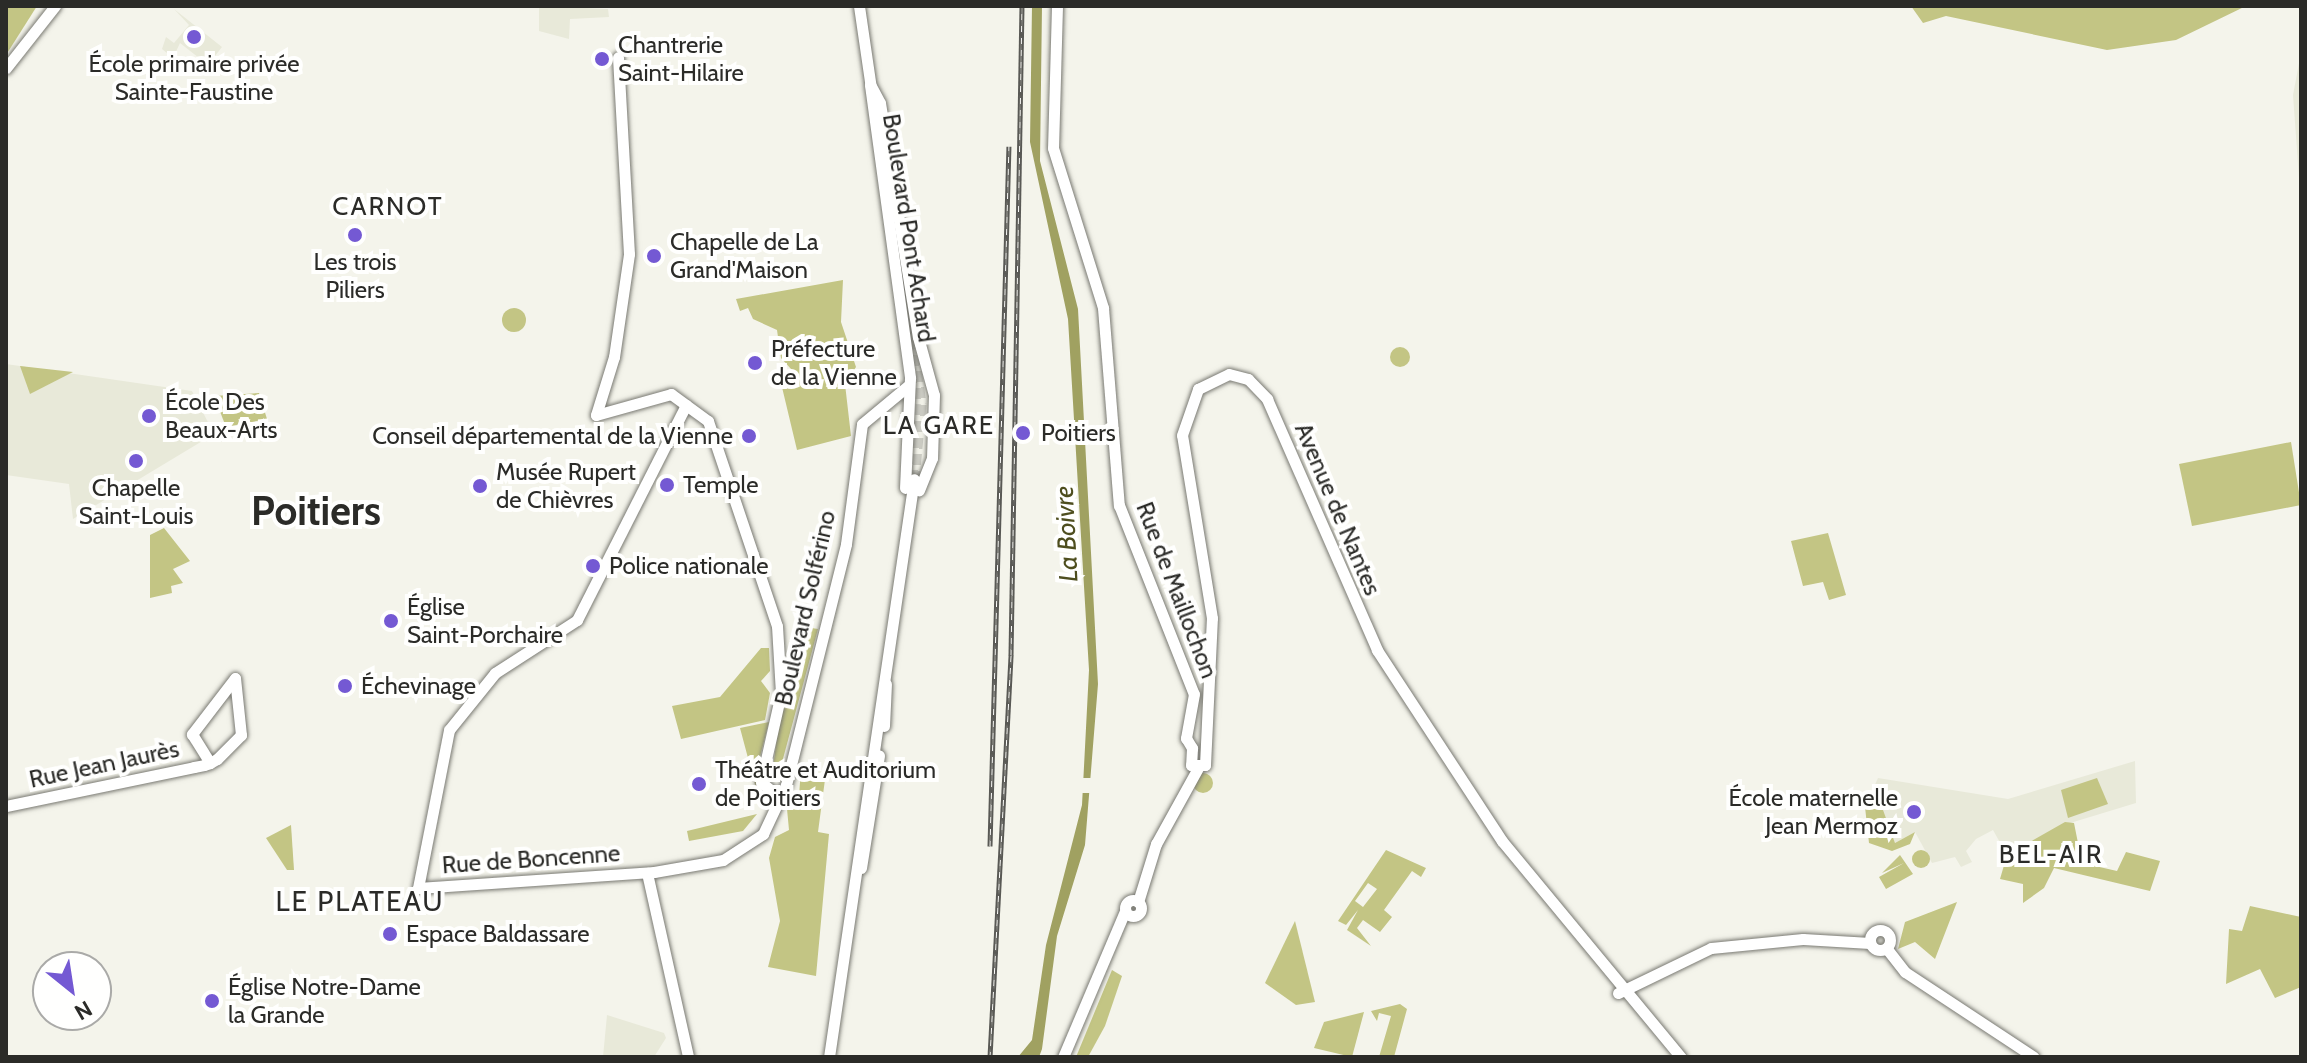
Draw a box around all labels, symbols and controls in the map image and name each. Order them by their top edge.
marker: École primaire privée Sainte-Faustine [185,28,203,46]
place label: Chantrerie Saint-Hilaire [618,31,744,87]
place label: École primaire privée Sainte-Faustine [89,50,299,106]
marker: Chantrerie Saint-Hilaire [593,50,611,68]
street label: Boulevard Pont Achard [877,112,941,344]
district label: CARNOT [332,191,444,223]
marker: Les trois Piliers [346,226,364,244]
place label: Chapelle de La Grand'Maison [670,228,818,284]
marker: Chapelle de La Grand'Maison [645,247,663,265]
place label: Les trois Piliers [314,248,396,304]
place label: Préfecture de la Vienne [771,335,897,391]
marker: Préfecture de la Vienne [746,354,764,372]
place label: École Des Beaux-Arts [165,388,277,444]
marker: École Des Beaux-Arts [140,407,158,425]
district label: LA GARE [883,410,995,442]
place label: Poitiers [1041,419,1116,447]
street label: Avenue de Nantes [1289,419,1387,599]
place label: Conseil départemental de la Vienne [372,422,733,450]
marker: Poitiers [1012,422,1034,444]
marker: Conseil départemental de la Vienne [740,427,758,445]
marker: Chapelle Saint-Louis [127,452,145,470]
place label: Musée Rupert de Chièvres [496,458,636,514]
place label: Temple [683,471,758,499]
place label: Chapelle Saint-Louis [79,474,193,530]
marker: Temple [658,476,676,494]
marker: Musée Rupert de Chièvres [471,477,489,495]
water label: La Boivre [1049,485,1085,583]
district label: Poitiers [251,487,381,535]
street label: Rue de Maillochon [1130,498,1224,682]
street label: Boulevard Solférino [769,508,841,708]
place label: Police nationale [609,552,769,580]
marker: Police nationale [584,557,602,575]
place label: Église Saint-Porchaire [407,593,563,649]
marker: Église Saint-Porchaire [382,612,400,630]
place label: Échevinage [361,672,476,700]
marker: Échevinage [336,677,354,695]
street label: Rue Jean Jaurès [27,734,181,794]
place label: Théâtre et Auditorium de Poitiers [715,756,936,812]
marker: Théâtre et Auditorium de Poitiers [690,775,708,793]
place label: École maternelle Jean Mermoz [1729,784,1898,840]
marker: École maternelle Jean Mermoz [1905,803,1923,821]
street label: Rue de Boncenne [441,838,621,880]
district label: BEL-AIR [1999,839,2103,871]
district label: LE PLATEAU [275,884,445,918]
place label: Espace Baldassare [406,920,590,948]
marker: Espace Baldassare [381,925,399,943]
north arrow [32,951,112,1031]
place label: Église Notre-Dame la Grande [228,973,421,1029]
marker: Église Notre-Dame la Grande [203,992,221,1010]
text: N [70,995,97,1026]

